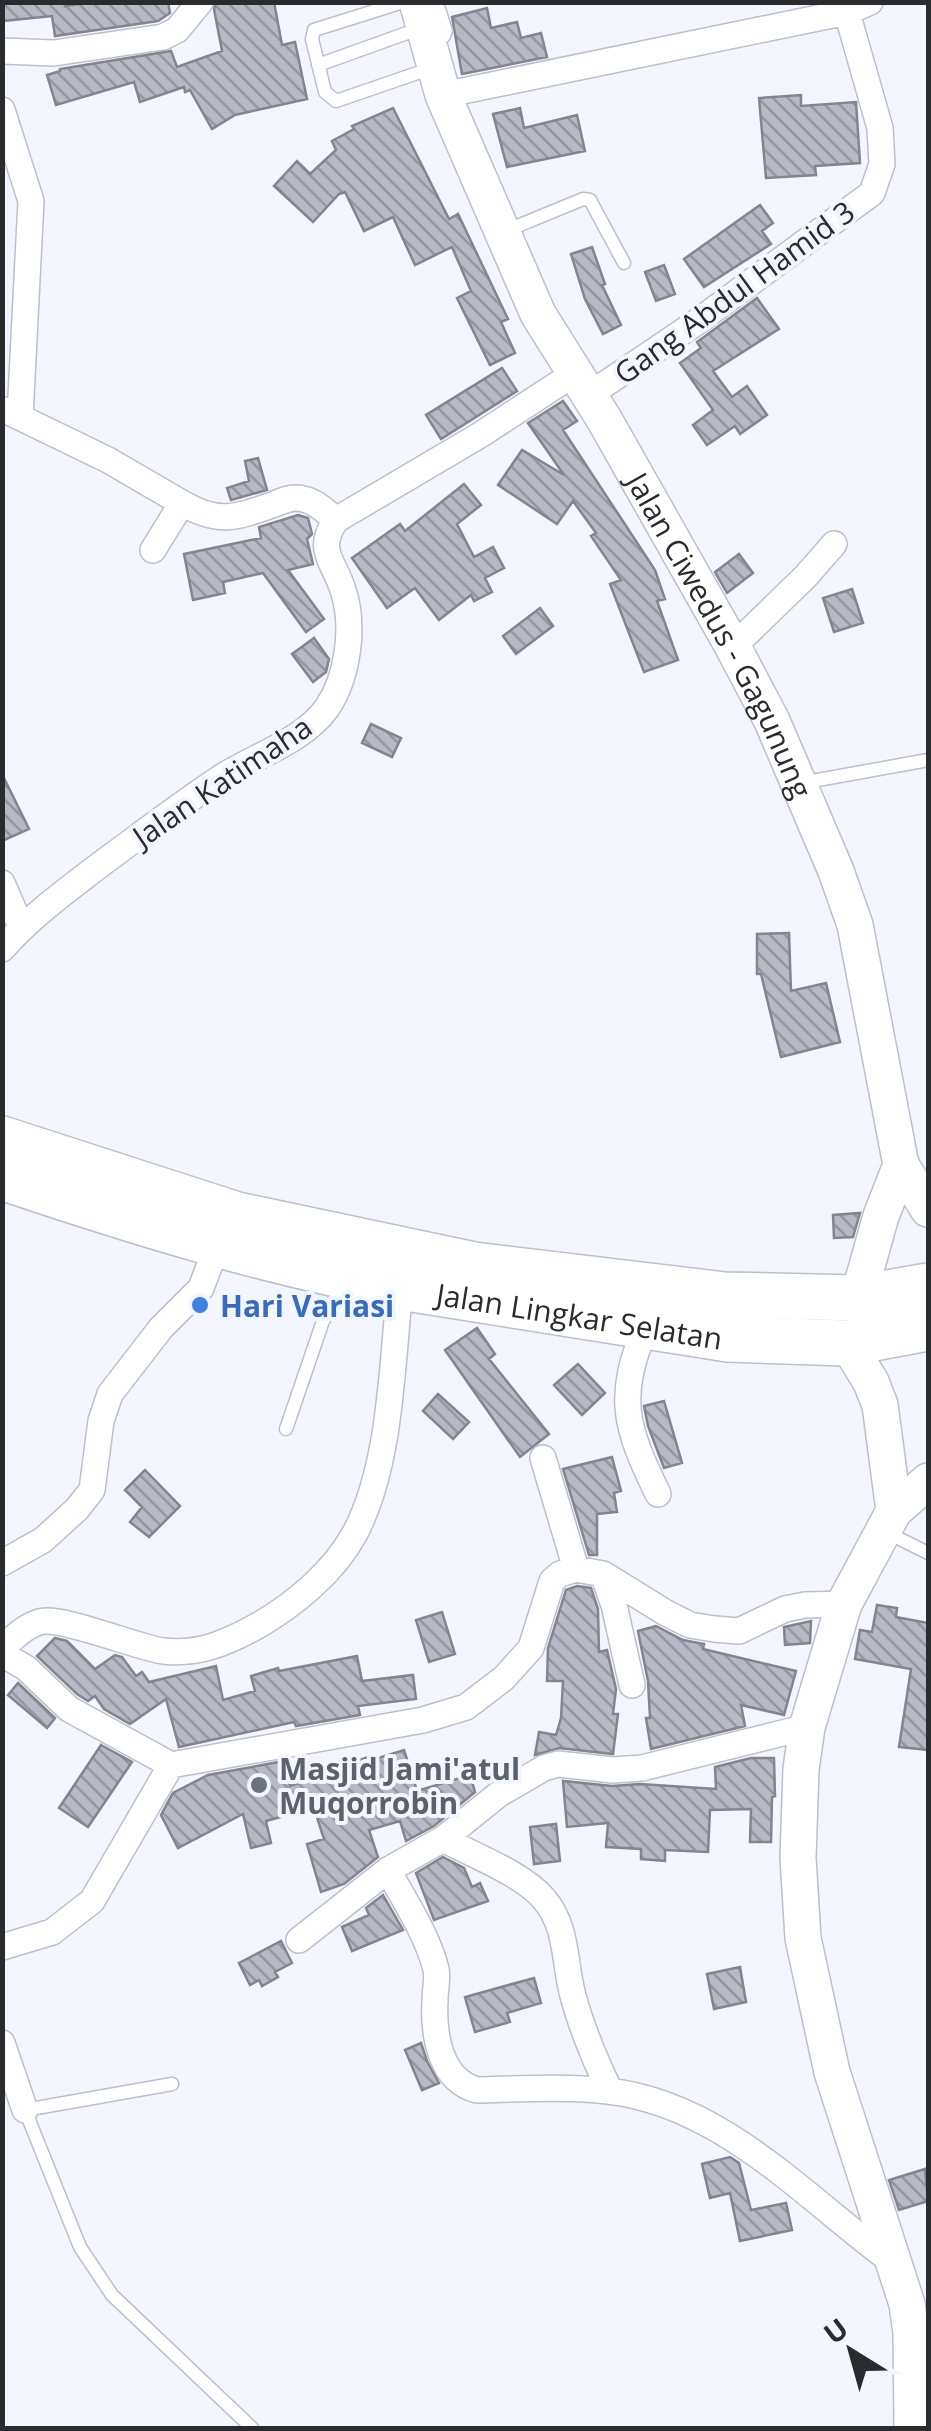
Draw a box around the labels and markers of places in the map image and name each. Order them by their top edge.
place label: Hari Variasi [220,1285,394,1326]
marker: Hari Variasi [189,1294,211,1316]
place label: Masjid Jami'atul Muqorrobin [279,1748,520,1823]
marker: Masjid Jami'atul Muqorrobin [248,1774,270,1796]

